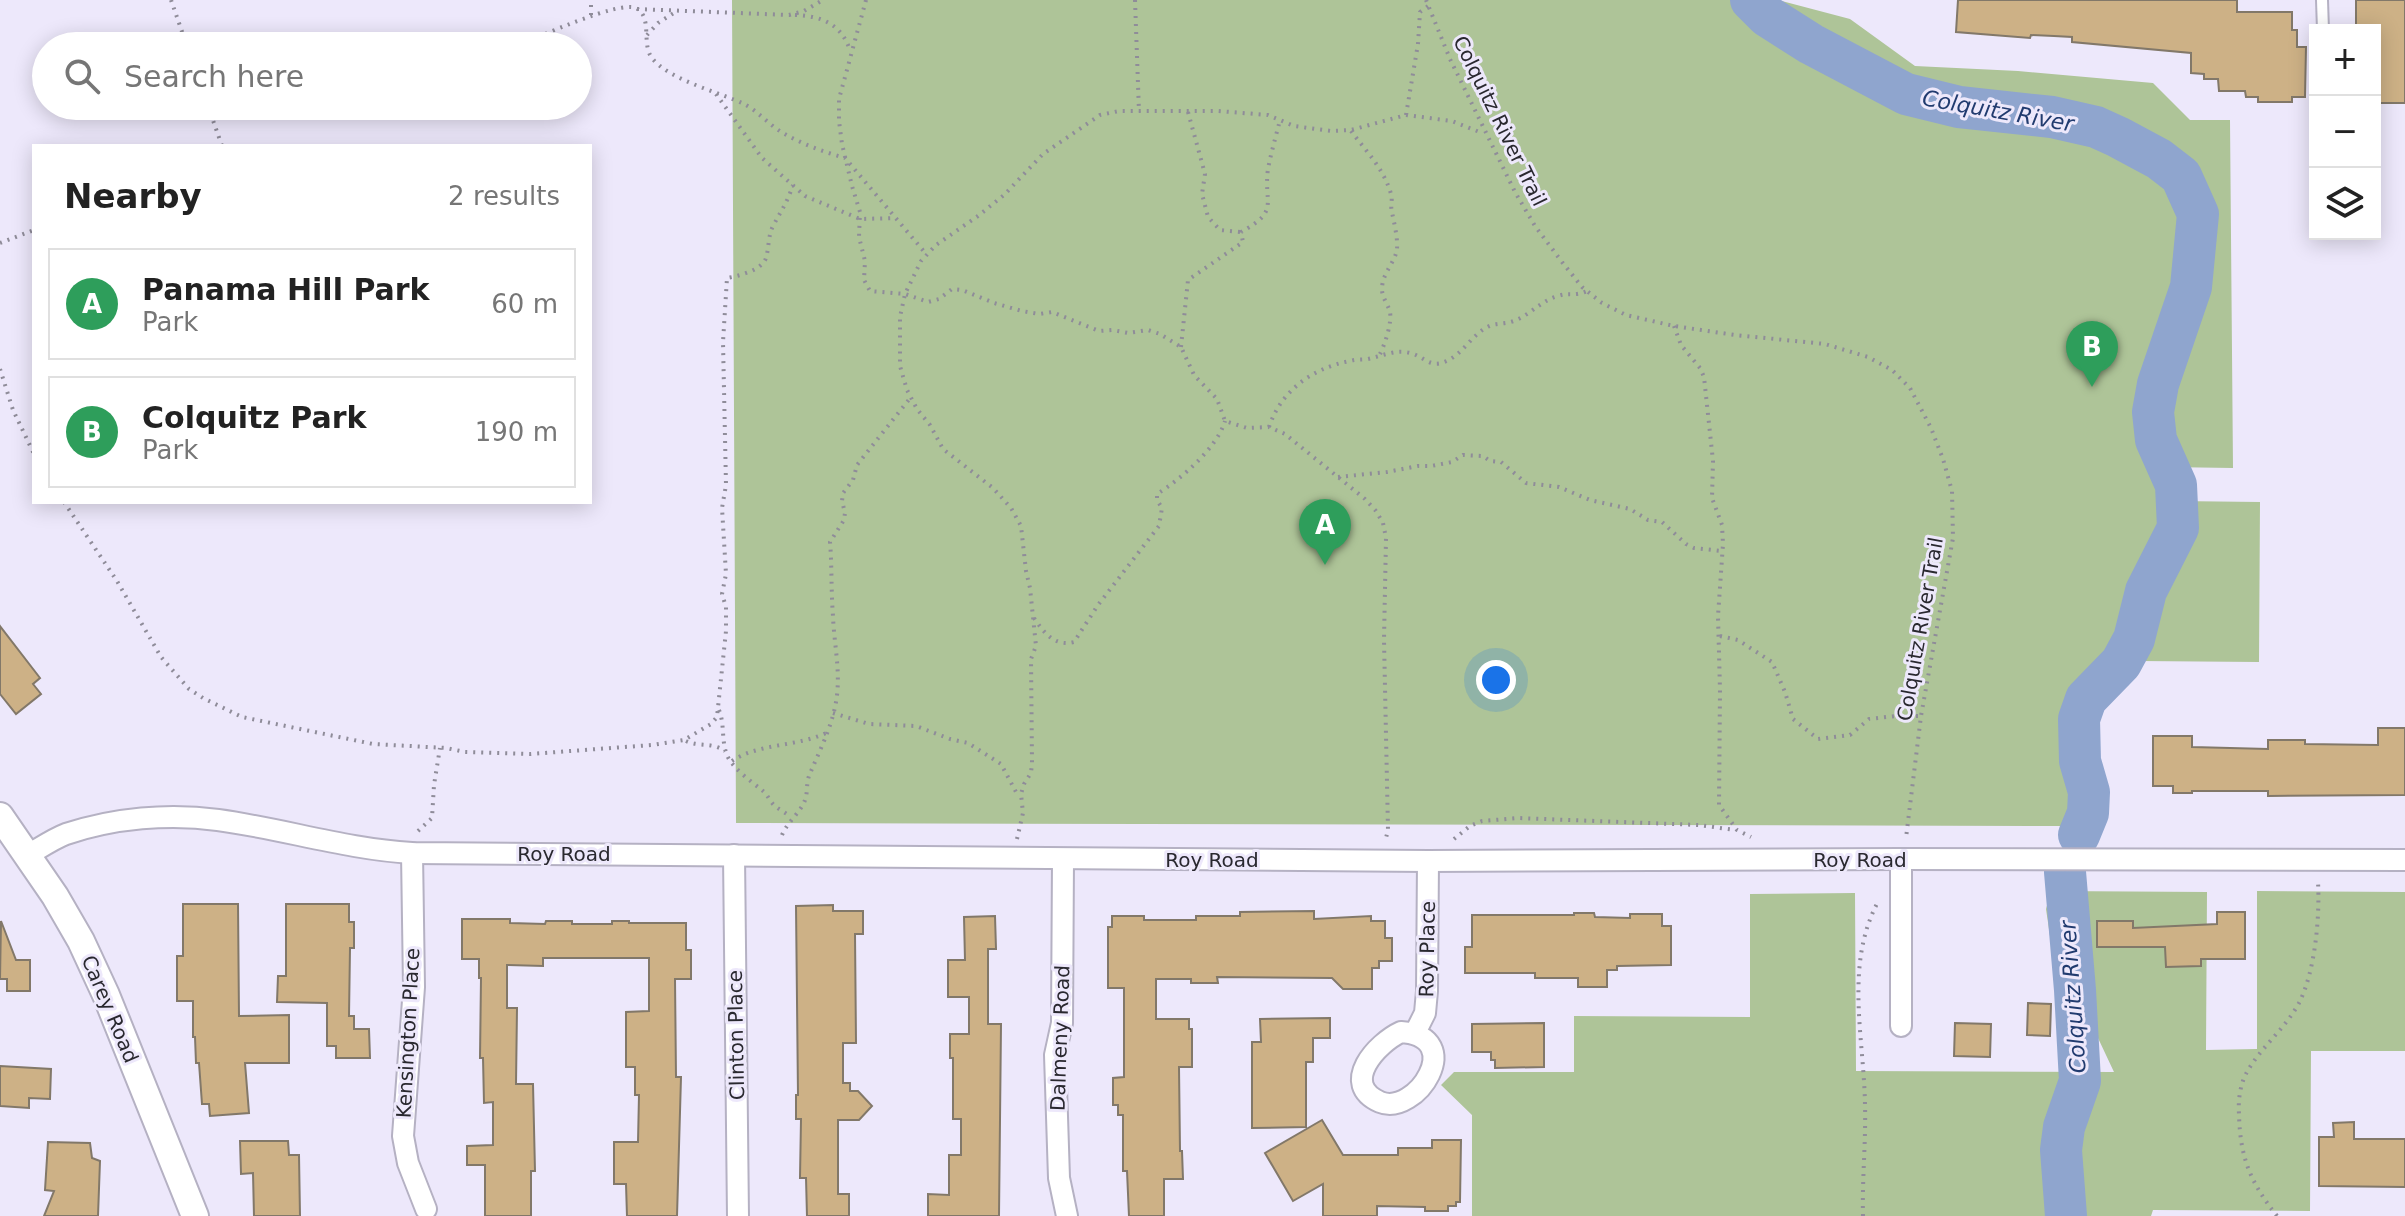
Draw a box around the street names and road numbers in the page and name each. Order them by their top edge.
street label: Colquitz River Trail [1448,32,1552,210]
street label: Colquitz River Trail [1892,535,1948,723]
street label: Roy Road [517,842,611,866]
street label: Roy Road [1165,848,1259,872]
street label: Roy Road [1813,848,1907,872]
street label: Roy Place [1414,900,1440,998]
street label: Kensington Place [392,947,424,1119]
street label: Carey Road [77,952,143,1066]
street label: Dalmeny Road [1045,965,1075,1111]
street label: Clinton Place [723,970,749,1100]

